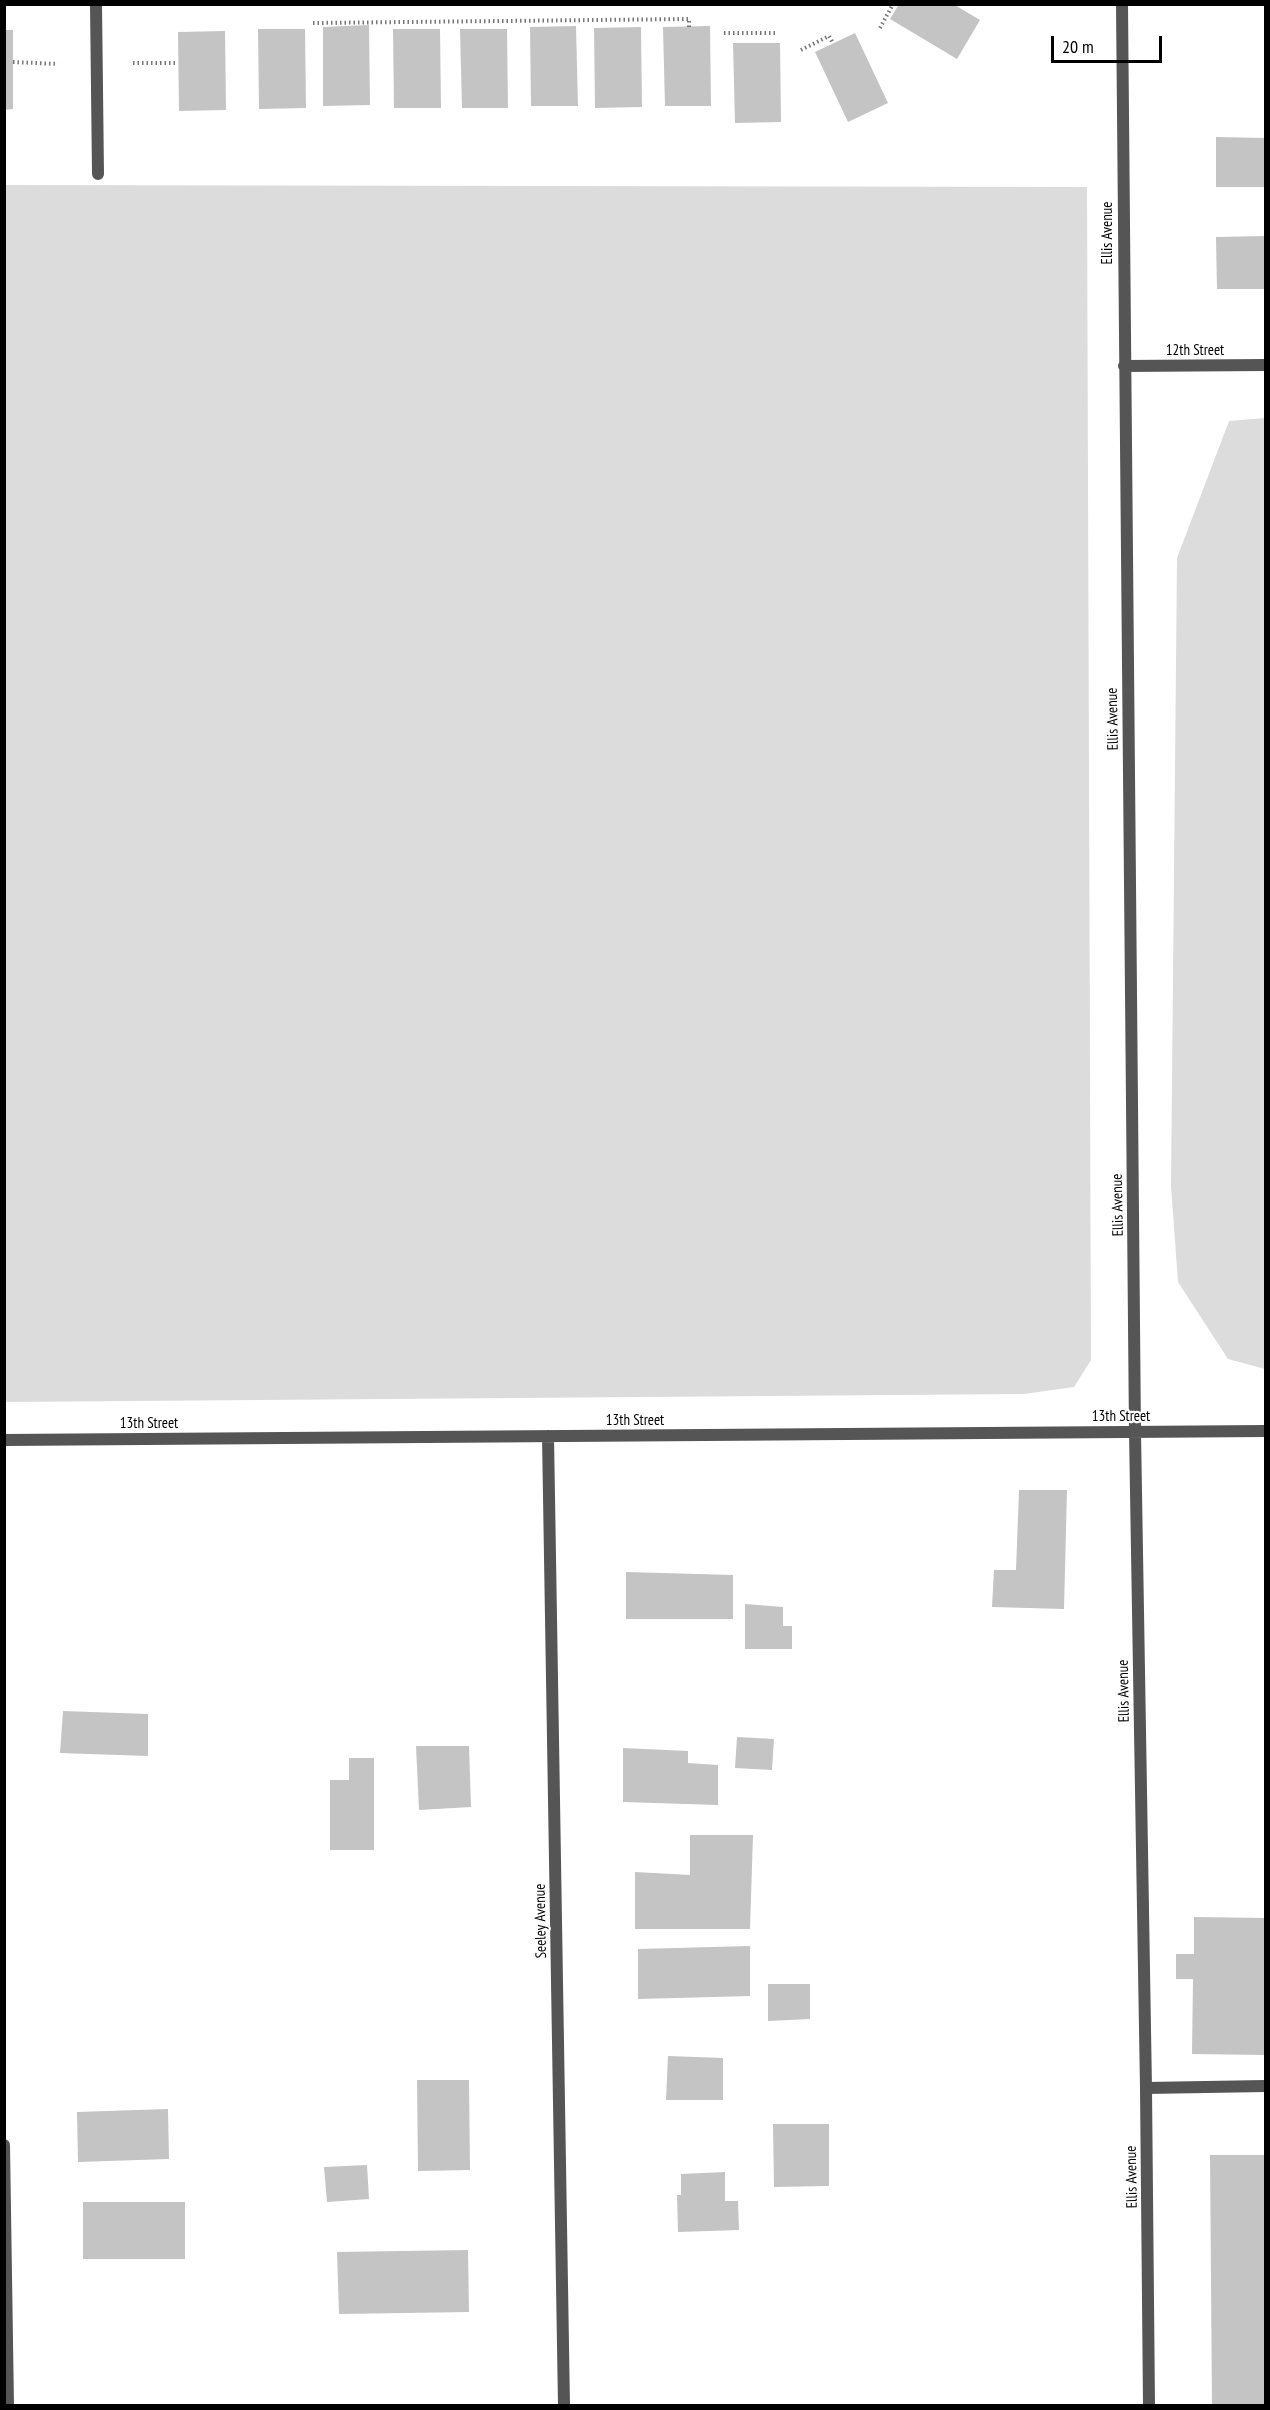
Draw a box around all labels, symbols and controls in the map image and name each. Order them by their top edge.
scale bar [1054,24,1165,62]
text: 20 m [1062,35,1094,58]
street label: Ellis Avenue [1099,202,1117,264]
street label: 12th Street [1166,342,1224,360]
street label: Ellis Avenue [1103,687,1123,751]
street label: Ellis Avenue [1108,1173,1128,1237]
street label: 13th Street [1092,1408,1150,1426]
street label: 13th Street [606,1412,664,1430]
street label: 13th Street [120,1415,178,1433]
street label: Ellis Avenue [1114,1659,1134,1723]
street label: Seeley Avenue [531,1883,551,1959]
street label: Ellis Avenue [1122,2145,1142,2209]

